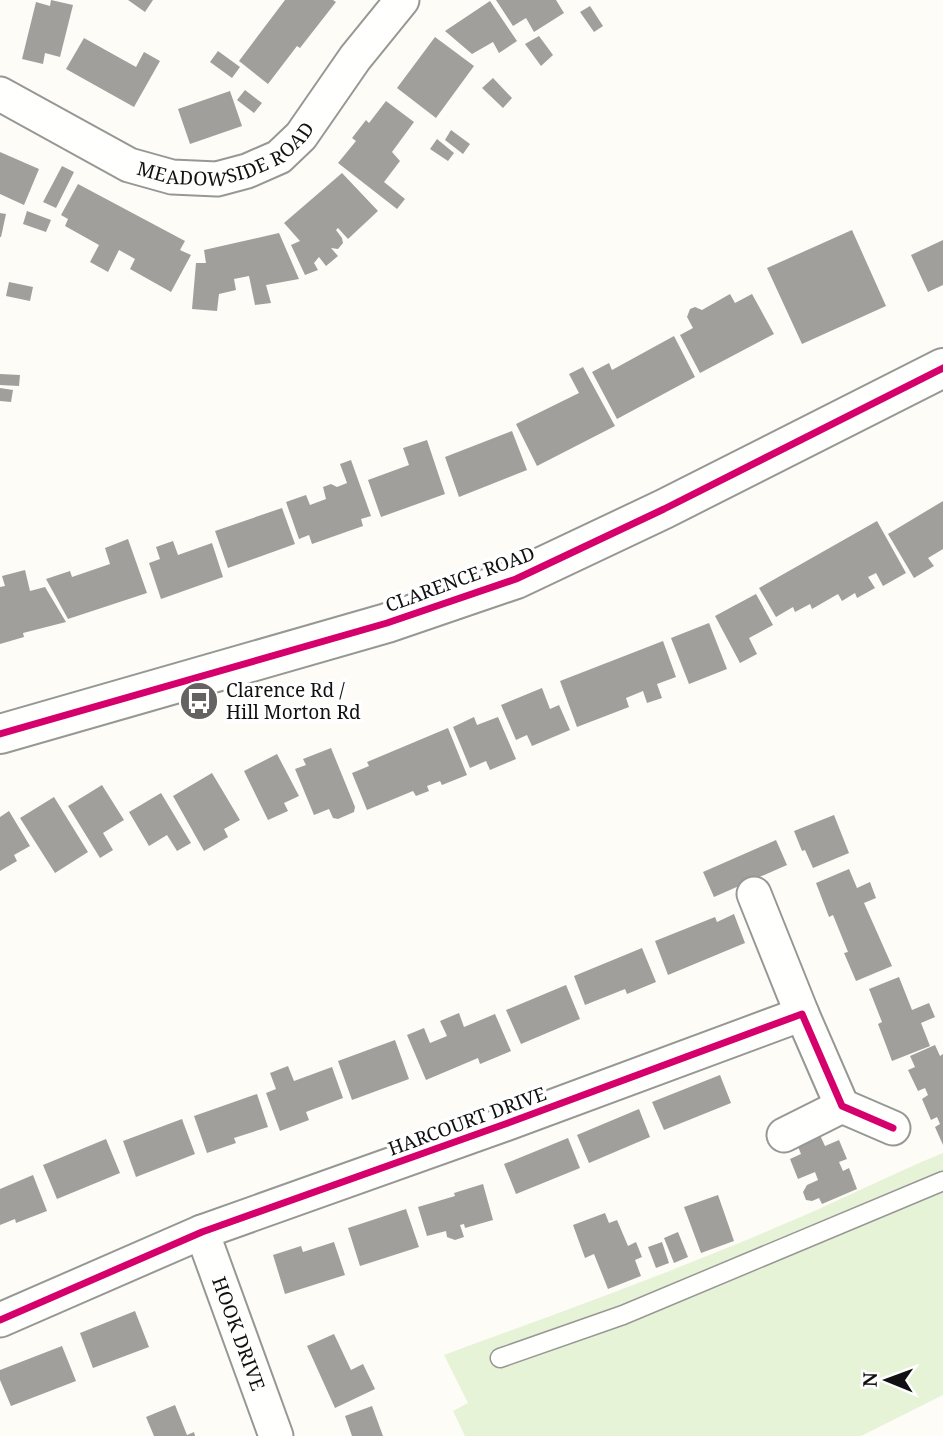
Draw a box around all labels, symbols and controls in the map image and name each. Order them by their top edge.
street label: MEADOWSIDE ROAD [134,117,320,192]
street label: CLARENCE ROAD [382,540,538,618]
place label: Clarence Rd / Hill Morton Rd [226,677,361,725]
bus stop icon: Clarence Rd / Hill Morton Rd [178,680,220,722]
street label: HARCOURT DRIVE [384,1080,550,1162]
street label: HOOK DRIVE [206,1273,271,1394]
north arrow [852,1345,922,1415]
text: N [857,1372,883,1387]

